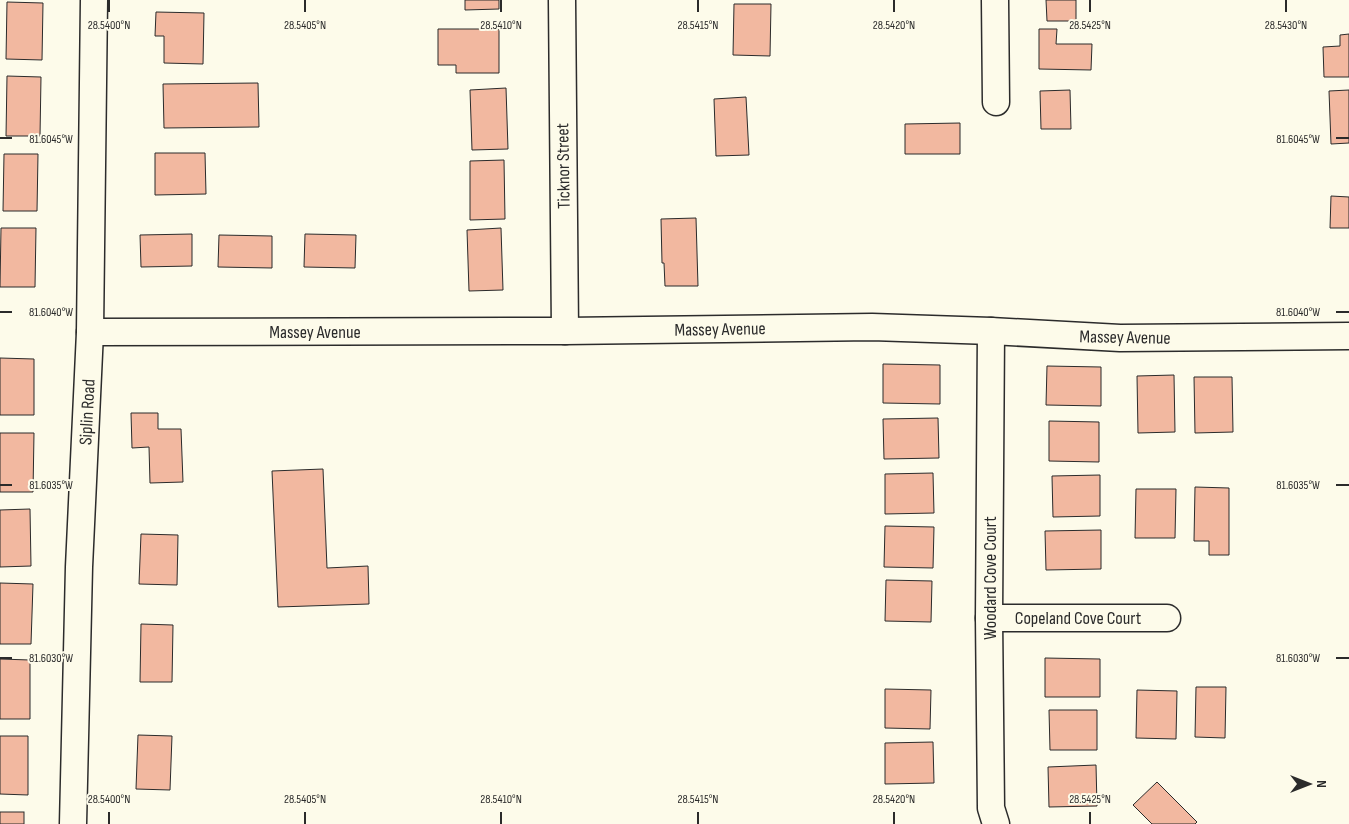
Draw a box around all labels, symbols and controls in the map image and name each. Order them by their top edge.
text: 28.5400°N [88,18,130,33]
text: 28.5405°N [284,18,326,33]
text: 28.5410°N [480,18,522,33]
text: 28.5415°N [678,18,718,33]
text: 28.5420°N [873,18,915,33]
text: 28.5425°N [1069,18,1111,33]
text: 28.5430°N [1265,18,1307,33]
street label: Ticknor Street [552,122,575,209]
text: 81.6045°W [29,132,73,147]
text: 81.6045°W [1276,132,1320,147]
text: 81.6040°W [29,305,73,320]
text: 81.6040°W [1276,305,1320,320]
street label: Massey Avenue [674,318,766,341]
street label: Massey Avenue [269,322,361,343]
street label: Massey Avenue [1079,326,1171,349]
street label: Siplin Road [75,378,100,446]
text: 81.6035°W [29,478,73,493]
text: 81.6035°W [1276,478,1320,493]
street label: Woodard Cove Court [980,516,1001,640]
street label: Copeland Cove Court [1015,608,1142,629]
text: 81.6030°W [29,651,73,666]
text: 81.6030°W [1276,651,1320,666]
north arrow [1284,759,1334,809]
text: N [1313,780,1330,788]
text: 28.5400°N [88,792,130,807]
text: 28.5405°N [284,792,326,807]
text: 28.5410°N [480,792,522,807]
text: 28.5415°N [678,792,718,807]
text: 28.5420°N [873,792,915,807]
text: 28.5425°N [1069,792,1111,807]

